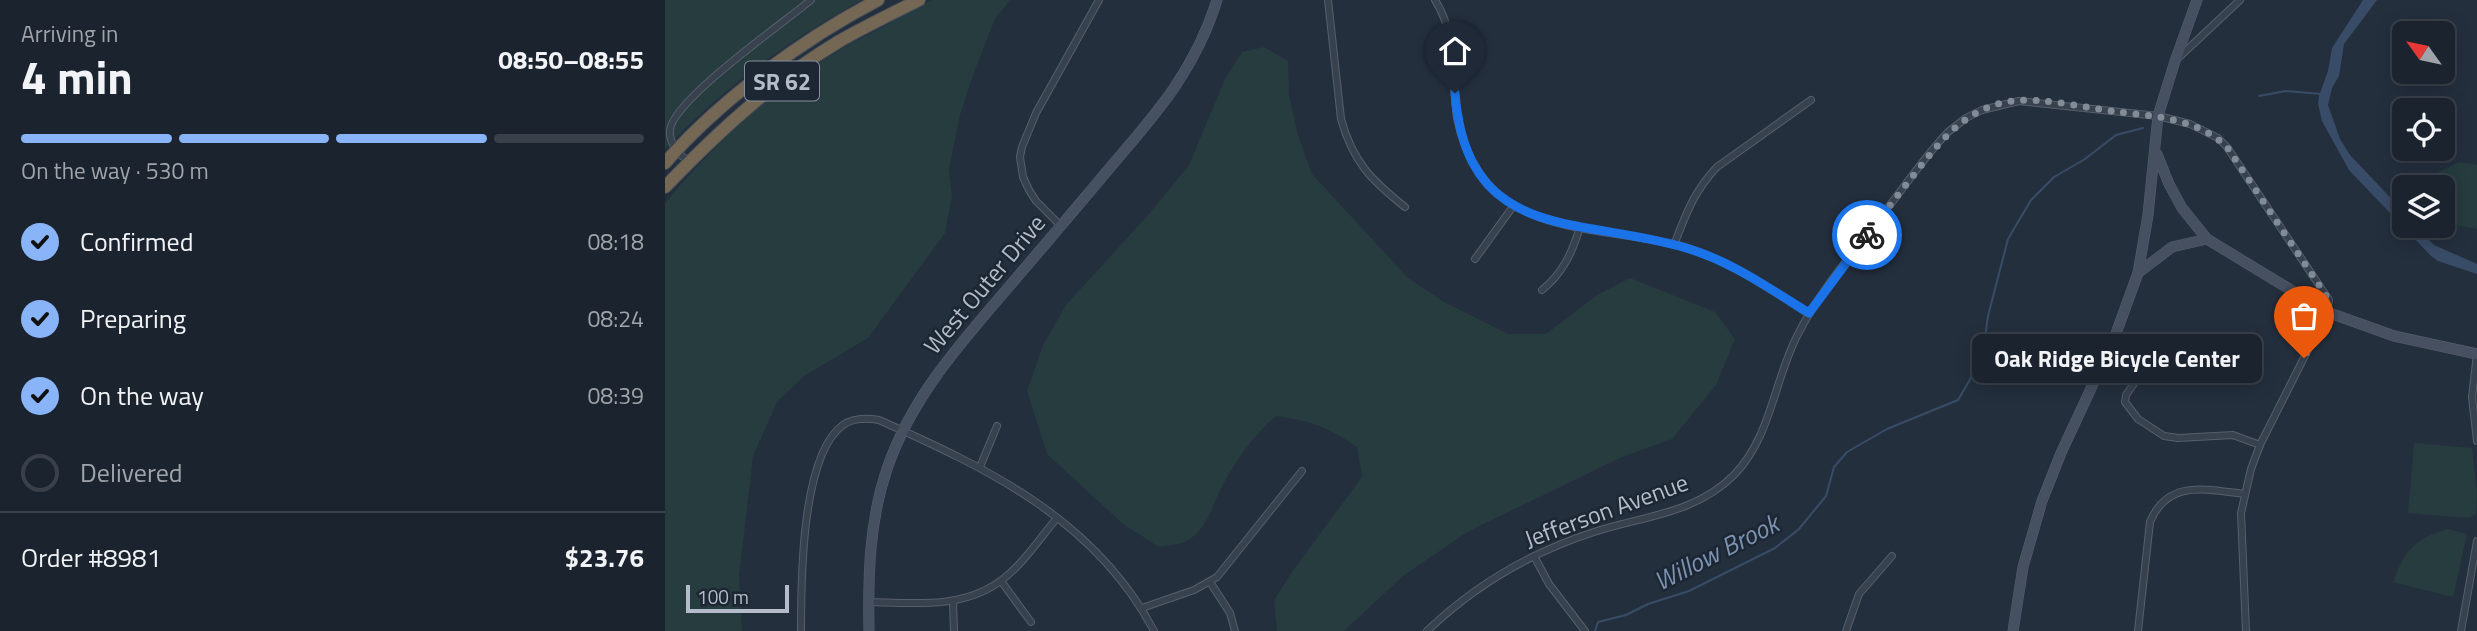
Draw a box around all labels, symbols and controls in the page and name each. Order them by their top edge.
text: Arriving in [21,16,118,51]
pin [1425,21,1485,93]
north arrow [2392,21,2455,84]
map controls [2392,21,2455,238]
icon: home [1436,32,1474,70]
text: 08:50–08:55 [498,40,644,79]
text: 4 min [21,42,133,112]
road number: SR 62 [745,61,819,100]
button: locate [2392,98,2455,161]
text: On the way · 530 m [21,153,209,188]
button: layers [2392,175,2455,238]
courier [1832,200,1902,270]
street label: West Outer Drive [915,206,1053,362]
icon: bike [1848,216,1886,254]
text: Confirmed [80,222,194,261]
icon: check [21,223,59,261]
text: 08:18 [587,224,644,259]
pin [2274,286,2334,358]
icon: bag [2285,297,2323,335]
text: Preparing [80,299,186,338]
icon: check [21,300,59,338]
text: 08:24 [587,301,644,336]
callout: Oak Ridge Bicycle Center [1971,334,2262,382]
text: Oak Ridge Bicycle Center [1994,341,2240,376]
text: On the way [80,376,204,415]
icon: check [21,377,59,415]
text: 08:39 [587,378,644,413]
text: Delivered [80,453,183,492]
street label: Jefferson Avenue [1519,464,1693,556]
water label: Willow Brook [1647,502,1788,600]
text: Order #8981 [21,538,161,577]
text: $23.76 [565,538,644,577]
scale bar [686,582,789,614]
text: 100 m [697,582,749,611]

